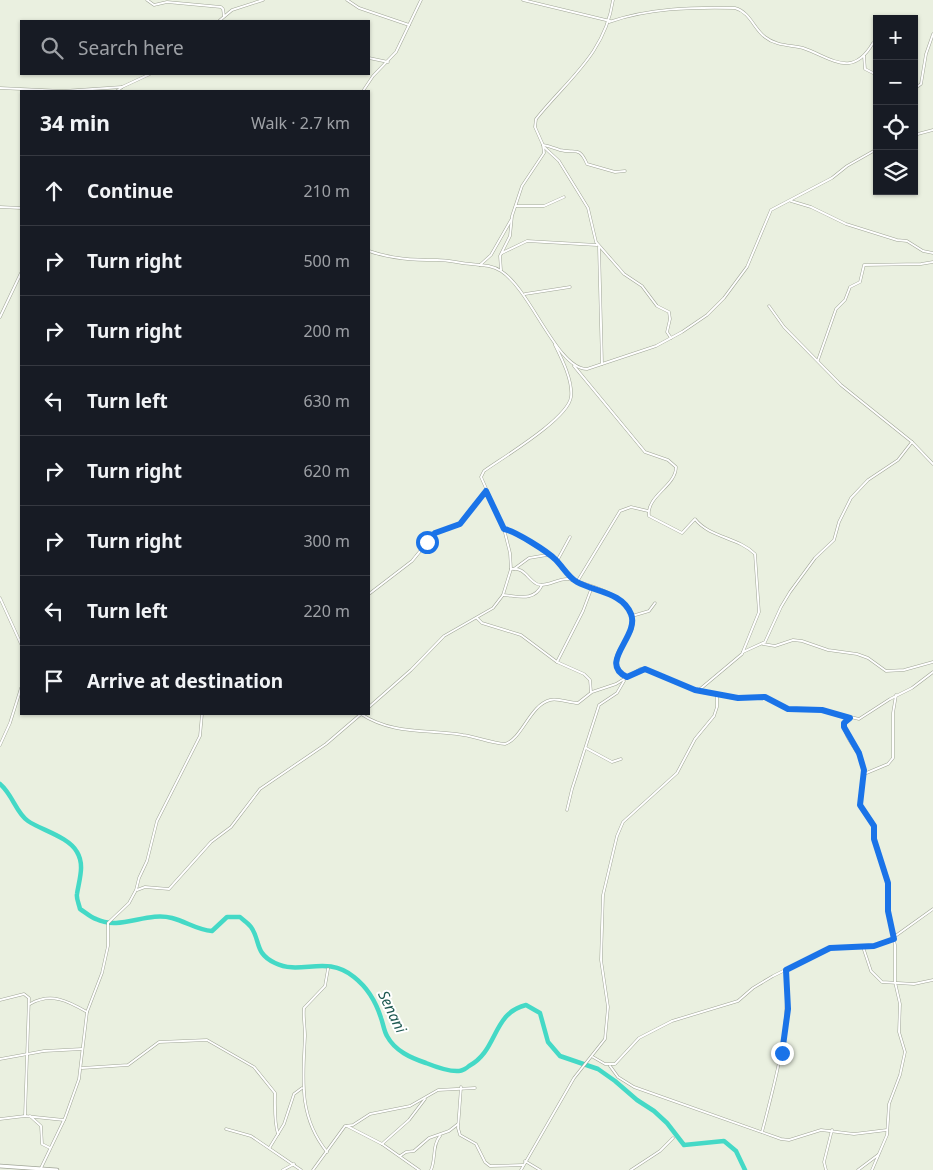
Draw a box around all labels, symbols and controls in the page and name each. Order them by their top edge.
map controls [873,15,918,195]
button: + [873,15,918,60]
search box [20,20,370,75]
icon: search [38,34,66,62]
text: Search here [78,35,184,61]
button: − [873,60,918,105]
button: locate [873,105,918,150]
text: 34 min [40,109,110,137]
text: Walk · 2.7 km [251,112,350,134]
button: layers [873,150,918,195]
icon: ahead [40,177,68,205]
text: Continue [87,178,173,204]
text: 210 m [303,180,350,202]
icon: right [40,247,68,275]
text: Turn right [87,248,182,274]
text: 500 m [303,250,350,272]
icon: right [40,317,68,345]
text: Turn right [87,318,182,344]
text: 200 m [303,320,350,342]
icon: left [40,387,68,415]
text: Turn left [87,388,168,414]
text: 630 m [303,390,350,412]
icon: right [40,457,68,485]
text: Turn right [87,458,182,484]
text: 620 m [303,460,350,482]
icon: right [40,527,68,555]
text: Turn right [87,528,182,554]
text: 300 m [303,530,350,552]
route start [416,531,439,554]
icon: left [40,597,68,625]
text: Turn left [87,598,168,624]
text: 220 m [303,600,350,622]
icon: arrive [40,667,68,695]
text: Arrive at destination [87,668,283,694]
water label: Senani [374,987,412,1037]
route end [771,1042,794,1065]

